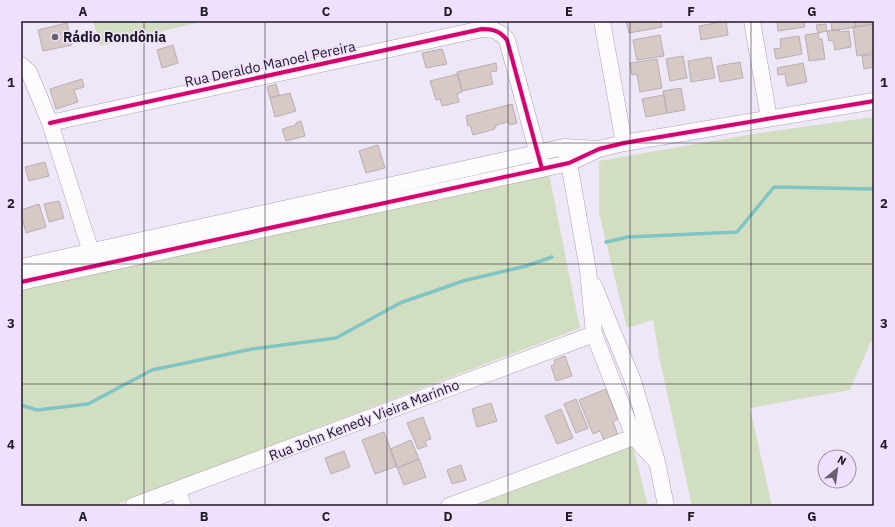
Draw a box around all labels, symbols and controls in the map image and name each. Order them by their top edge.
text: A [79,3,88,20]
text: B [200,3,209,20]
text: C [322,3,331,20]
text: D [443,3,453,20]
text: E [565,3,573,20]
text: F [687,3,695,20]
text: G [807,3,817,20]
place label: Rádio Rondônia [63,28,166,46]
marker: Rádio Rondônia [50,32,60,42]
street label: Rua Deraldo Manoel Pereira [183,37,358,91]
text: 1 [7,74,15,91]
text: 1 [880,74,888,91]
text: 2 [7,195,15,212]
text: 2 [880,195,888,212]
text: 3 [7,315,15,332]
text: 3 [880,315,888,332]
street label: Rua John Kenedy Vieira Marinho [266,375,462,465]
text: 4 [7,436,15,453]
text: 4 [880,436,888,453]
north arrow [817,449,857,489]
text: N [835,452,849,468]
text: A [79,508,88,525]
text: B [200,508,209,525]
text: C [322,508,331,525]
text: D [443,508,453,525]
text: E [565,508,573,525]
text: F [687,508,695,525]
text: G [807,508,817,525]

